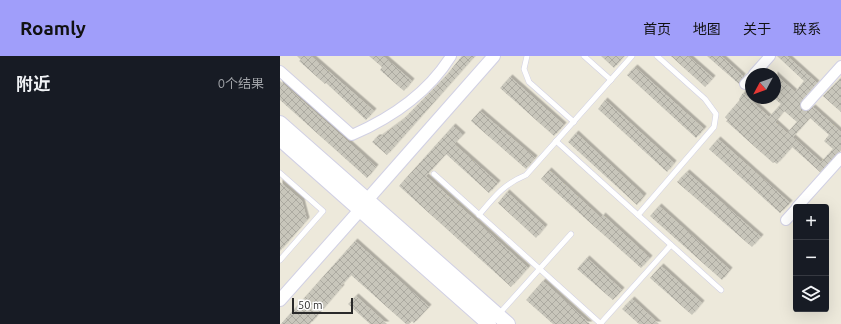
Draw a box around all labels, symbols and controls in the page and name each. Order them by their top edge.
text: Roamly [20,17,86,39]
text: 首页 [643,21,671,37]
text: 地图 [693,21,721,37]
text: 关于 [743,21,771,37]
text: 联系 [793,21,821,37]
north arrow [745,68,781,104]
text: 附近 [16,74,50,93]
text: 0个结果 [218,76,264,90]
map controls [793,204,829,312]
button: + [793,204,829,240]
button: − [793,240,829,276]
button: layers [793,276,829,312]
scale bar [292,296,353,315]
text: 50 m [298,299,322,311]

